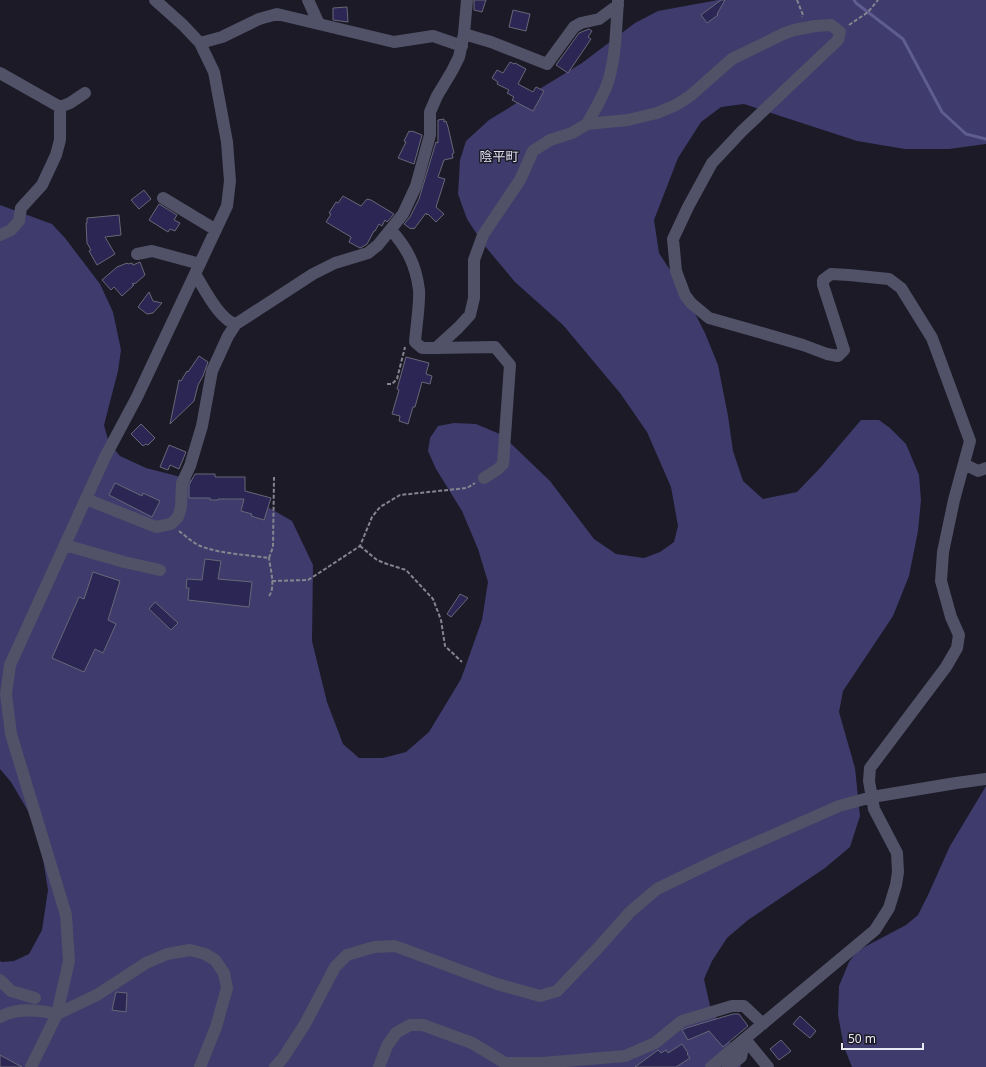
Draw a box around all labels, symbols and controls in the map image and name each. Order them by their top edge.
district label: 陰平町 [479,147,519,165]
scale bar [842,1025,923,1051]
text: 50 m [848,1030,876,1047]

